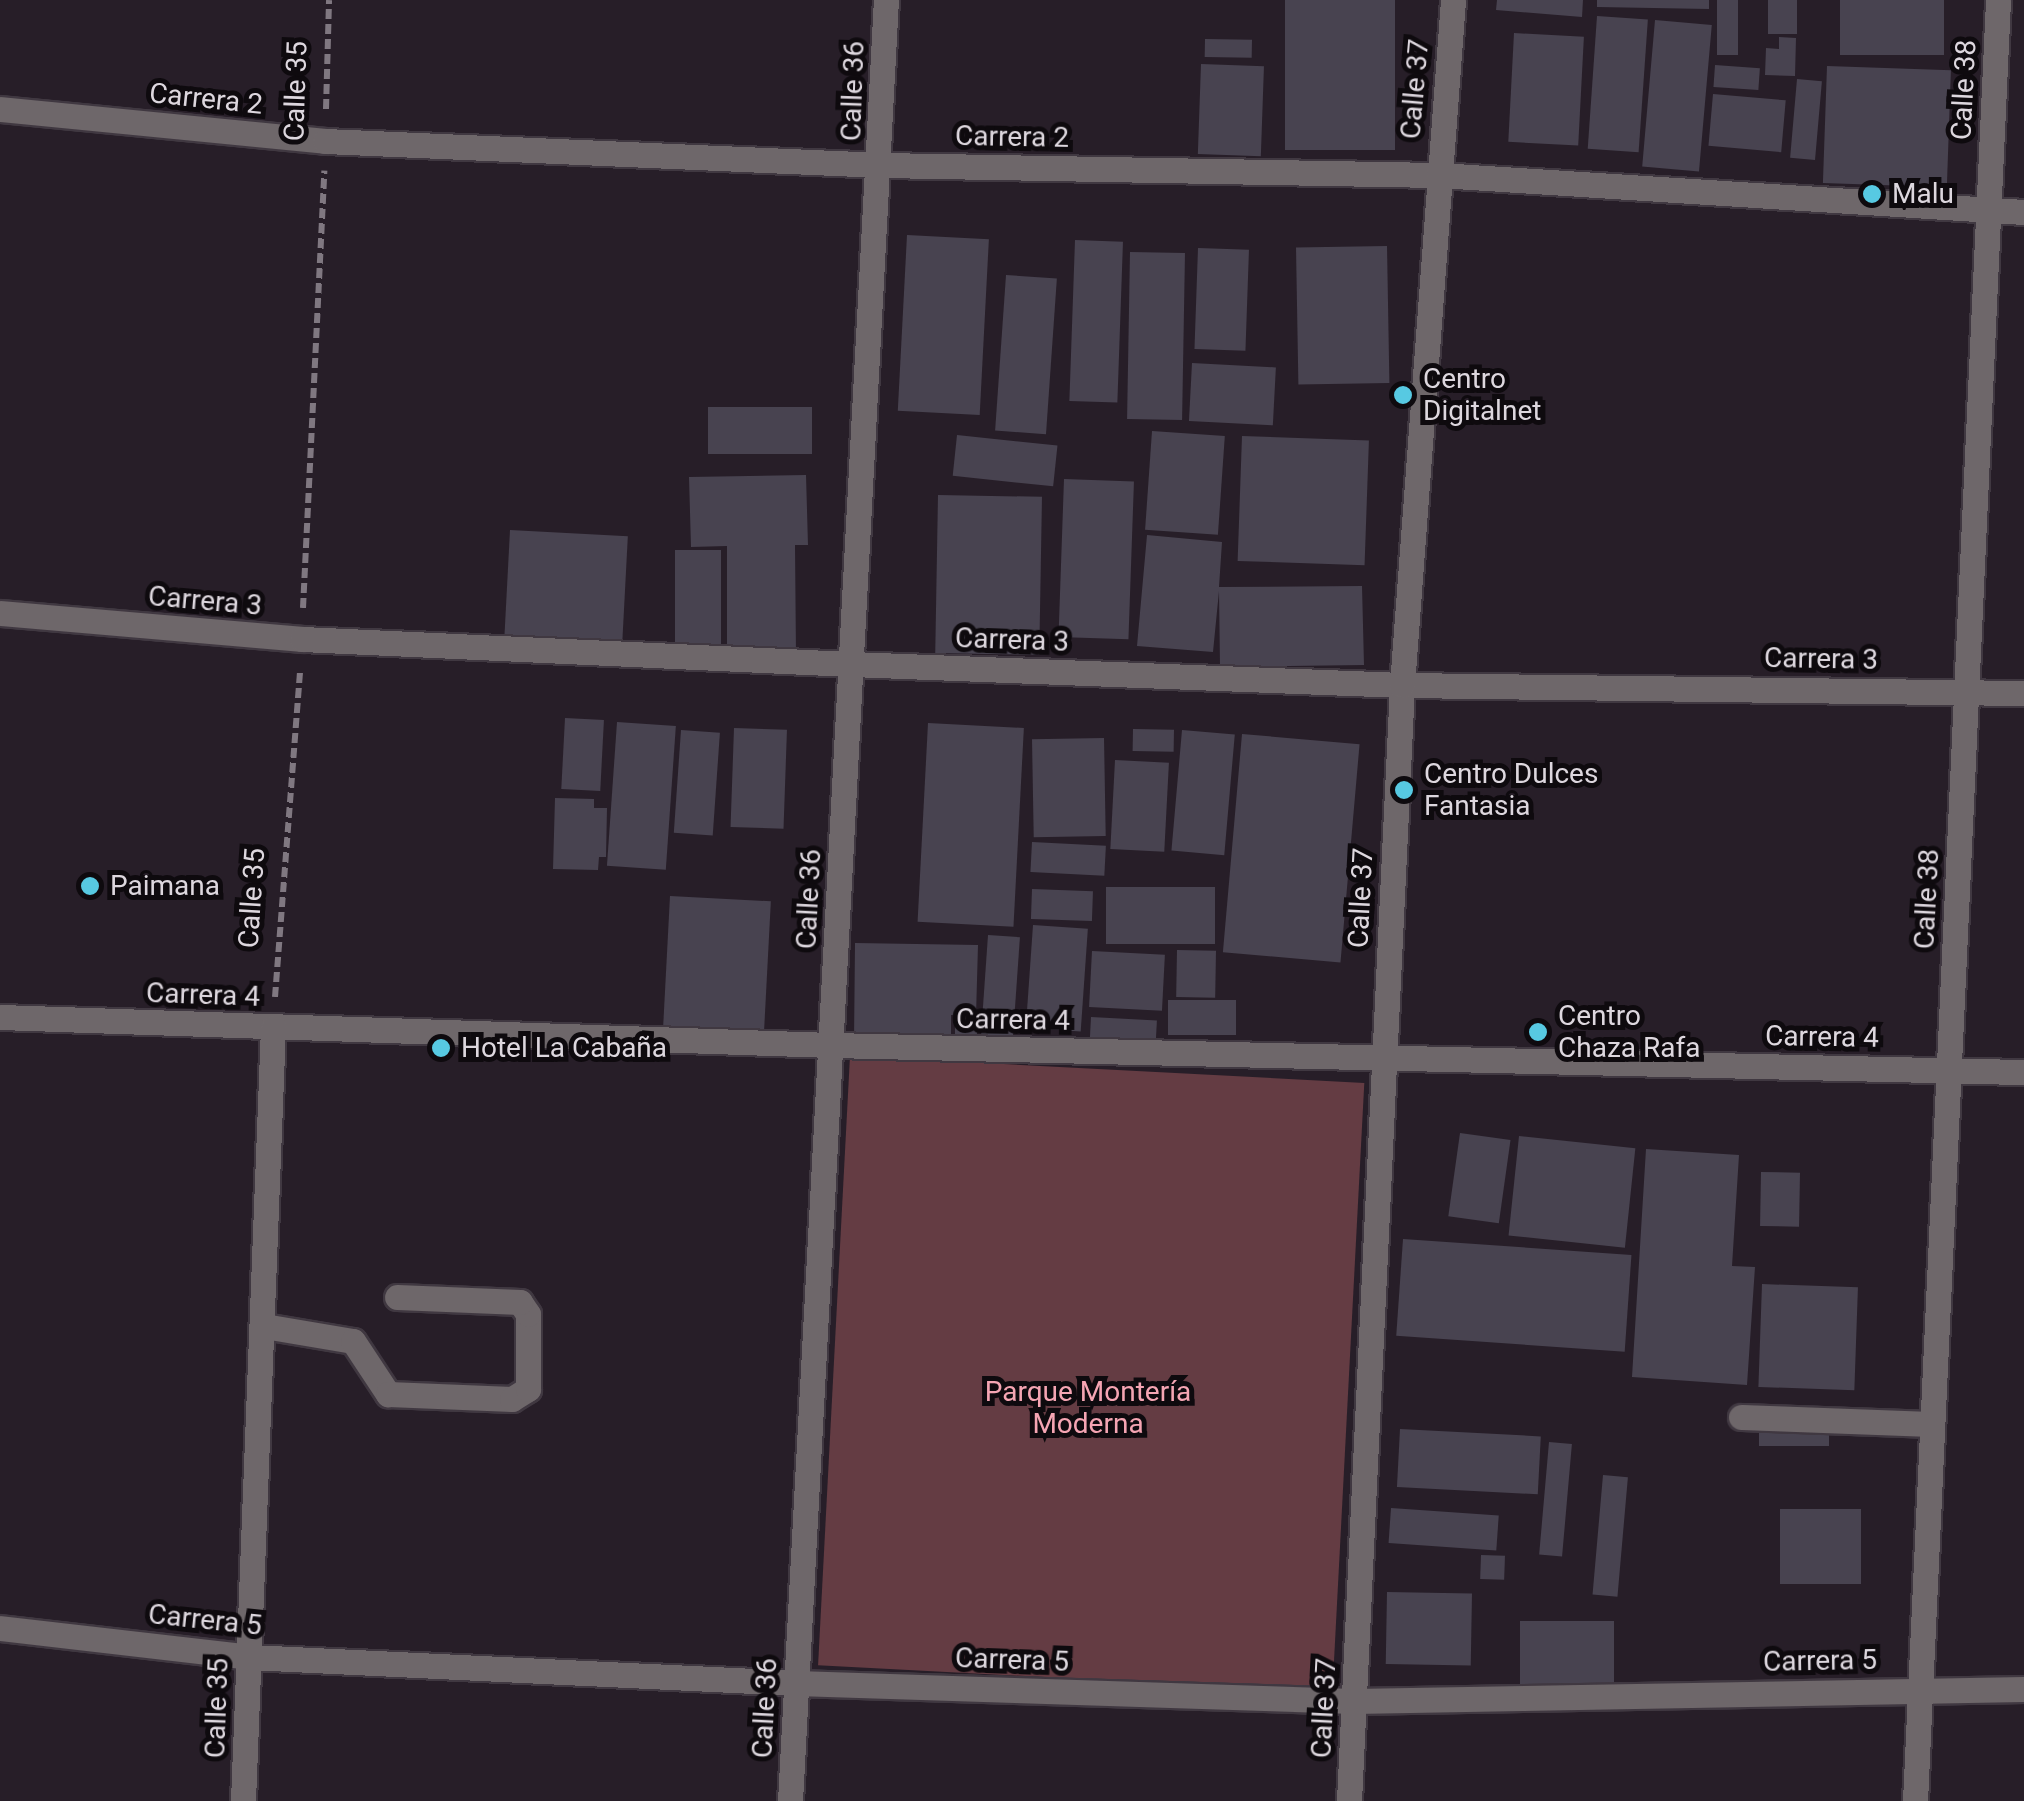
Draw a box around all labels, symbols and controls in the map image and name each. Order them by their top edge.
street label: Calle 37 [1394,38,1436,140]
street label: Calle 38 [1945,39,1983,141]
street label: Calle 35 [277,40,315,142]
street label: Calle 36 [834,40,872,142]
street label: Carrera 2 [148,76,264,122]
street label: Carrera 2 [955,119,1069,155]
place label: Malu [1892,177,1954,211]
marker: Malu [1861,183,1883,205]
place label: Centro Digitalnet [1423,362,1541,428]
marker: Centro Digitalnet [1392,384,1414,406]
street label: Carrera 3 [147,579,263,623]
street label: Carrera 3 [955,621,1069,659]
street label: Carrera 3 [1764,641,1878,677]
place label: Centro Dulces Fantasia [1424,757,1598,823]
marker: Centro Dulces Fantasia [1393,779,1415,801]
street label: Calle 35 [232,847,272,949]
street label: Calle 37 [1342,847,1380,949]
street label: Calle 36 [790,848,828,950]
street label: Calle 38 [1908,848,1946,950]
place label: Paimana [110,869,220,903]
marker: Paimana [79,875,101,897]
street label: Carrera 4 [146,976,260,1014]
place label: Centro Chaza Rafa [1558,999,1700,1065]
street label: Carrera 4 [956,1002,1070,1038]
street label: Carrera 4 [1765,1019,1879,1055]
marker: Centro Chaza Rafa [1527,1021,1549,1043]
place label: Hotel La Cabaña [461,1031,667,1065]
marker: Hotel La Cabaña [430,1037,452,1059]
park label: Parque Montería Moderna [985,1375,1191,1441]
street label: Carrera 5 [147,1597,263,1643]
street label: Carrera 5 [955,1641,1069,1679]
street label: Carrera 5 [1763,1643,1877,1679]
street label: Calle 35 [198,1657,236,1759]
street label: Calle 36 [746,1657,784,1759]
street label: Calle 37 [1305,1657,1343,1759]

